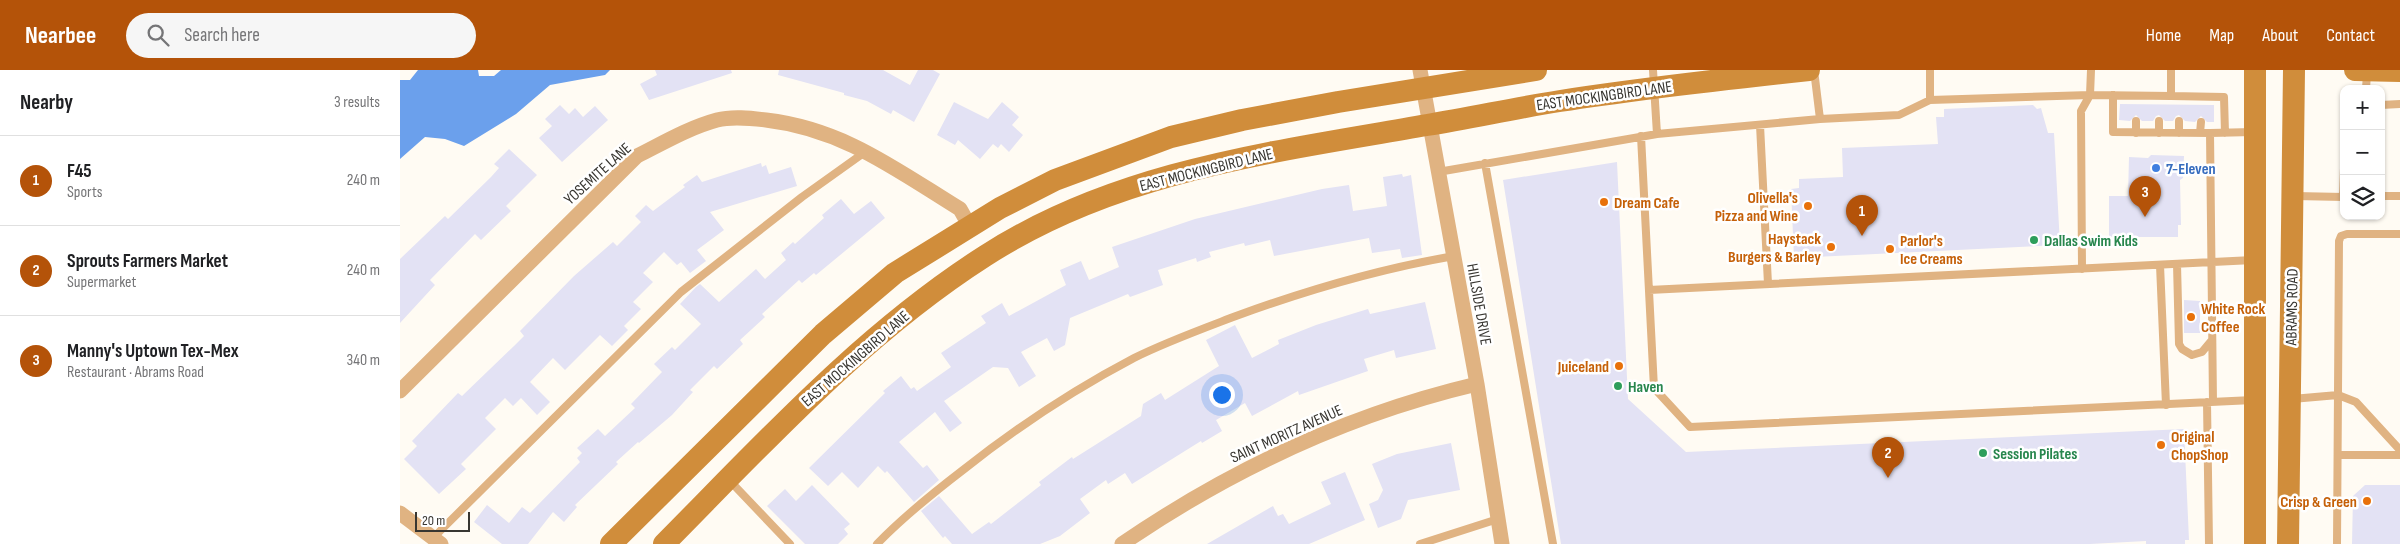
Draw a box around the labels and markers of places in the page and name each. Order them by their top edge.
place label: 7-Eleven [2166,160,2216,179]
marker: 7-Eleven [2150,162,2162,174]
pin: 3 [2129,176,2161,217]
place label: Olivella's Pizza and Wine [1715,189,1798,226]
place label: Dream Cafe [1614,194,1680,213]
pin: 1 [1846,195,1878,236]
marker: Dream Cafe [1598,196,1610,208]
marker: Olivella's Pizza and Wine [1802,200,1814,212]
place label: Haystack Burgers & Barley [1728,230,1821,267]
place label: Parlor's Ice Creams [1900,232,1963,269]
place label: Dallas Swim Kids [2044,232,2138,251]
marker: Dallas Swim Kids [2028,234,2040,246]
marker: Haystack Burgers & Barley [1825,241,1837,253]
marker: Parlor's Ice Creams [1884,243,1896,255]
place label: White Rock Coffee [2201,300,2265,337]
marker: White Rock Coffee [2185,311,2197,323]
place label: Juiceland [1557,358,1609,377]
marker: Juiceland [1613,360,1625,372]
place label: Haven [1628,378,1663,397]
marker: Haven [1612,380,1624,392]
place label: Original ChopShop [2171,428,2229,465]
pin: 2 [1872,437,1904,478]
marker: Original ChopShop [2155,439,2167,451]
place label: Session Pilates [1993,445,2077,464]
marker: Session Pilates [1977,447,1989,459]
place label: Crisp & Green [2280,493,2357,512]
marker: Crisp & Green [2361,495,2373,507]

